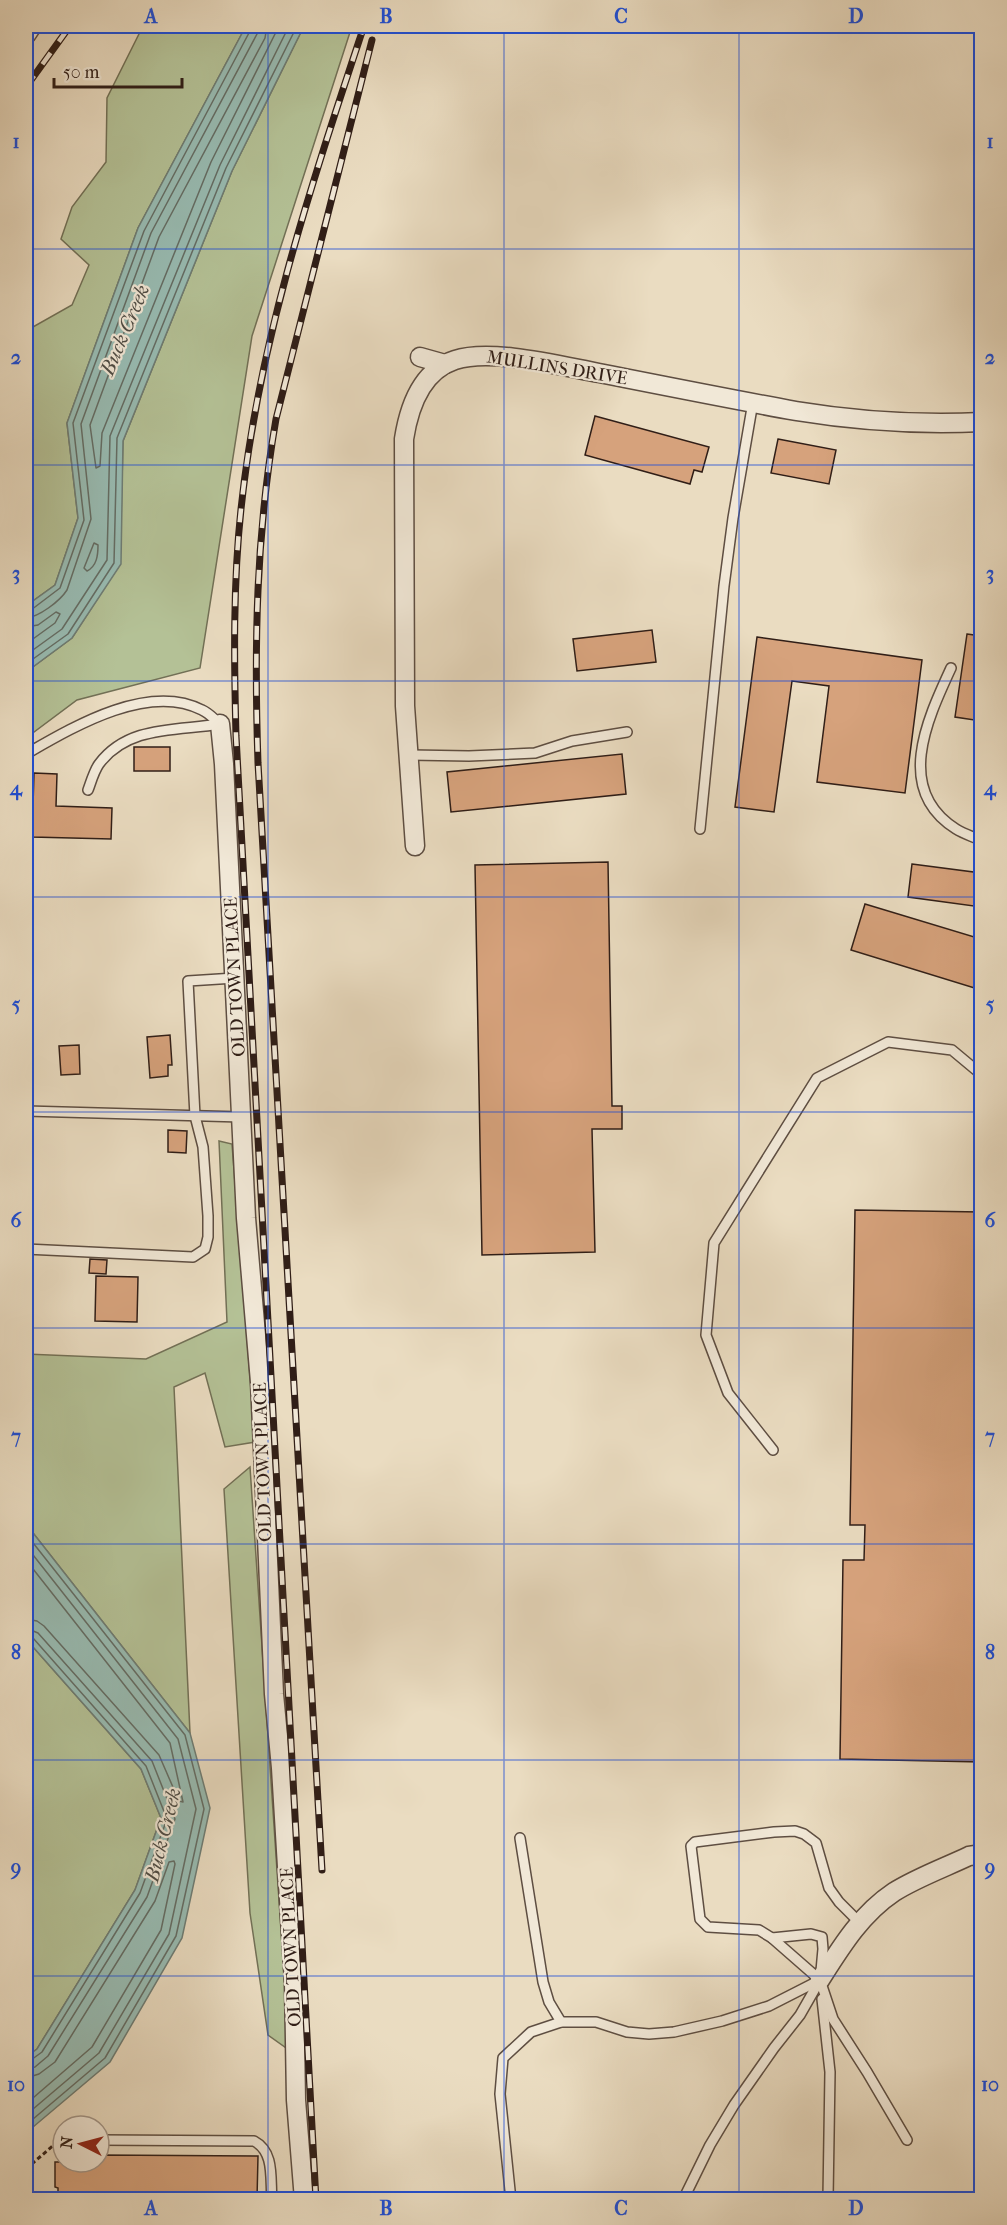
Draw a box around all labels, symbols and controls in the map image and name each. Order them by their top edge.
text: A [143,5,159,28]
text: B [379,5,393,28]
text: C [614,5,628,28]
text: D [848,5,864,28]
scale bar [54,51,182,89]
text: 50 m [63,62,100,83]
text: 1 [12,130,20,153]
text: 1 [986,130,994,153]
water label: Buck Creek [95,281,154,380]
text: 2 [11,346,21,369]
text: 2 [985,346,995,369]
street label: MULLINS DRIVE [485,347,629,389]
text: 3 [12,562,20,585]
text: 3 [986,562,994,585]
text: 4 [9,777,23,801]
text: 4 [983,777,997,801]
street label: OLD TOWN PLACE [220,897,250,1057]
text: 5 [12,993,21,1016]
text: 5 [986,993,995,1016]
text: 6 [11,1209,23,1232]
text: 6 [985,1209,997,1232]
street label: OLD TOWN PLACE [250,1382,276,1542]
text: 7 [10,1425,21,1448]
text: 7 [984,1425,995,1448]
text: 8 [11,1641,21,1664]
text: 8 [985,1641,995,1664]
water label: Buck Creek [140,1786,186,1885]
text: 9 [10,1857,21,1880]
text: 9 [984,1857,995,1880]
street label: OLD TOWN PLACE [276,1867,306,2027]
text: 10 [7,2073,25,2096]
text: 10 [981,2073,999,2096]
north arrow [51,2114,111,2174]
text: N [56,2135,77,2150]
text: A [143,2197,159,2220]
text: B [379,2197,393,2220]
text: C [614,2197,628,2220]
text: D [848,2197,864,2220]

